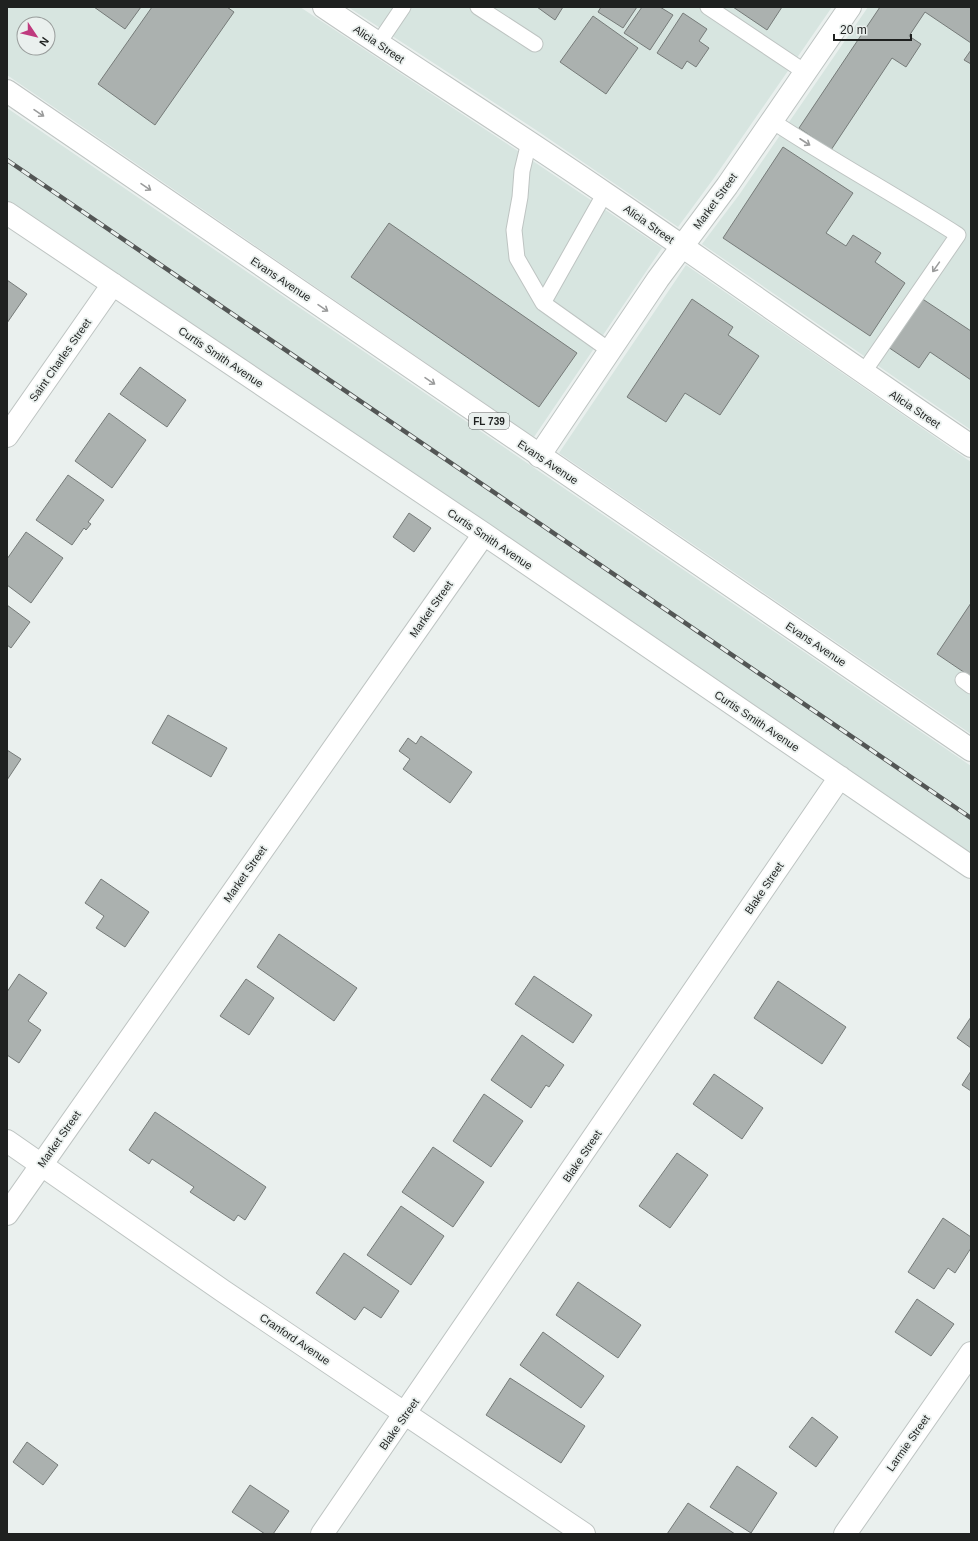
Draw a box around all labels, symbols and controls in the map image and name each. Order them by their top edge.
north arrow [16,16,56,56]
scale bar [834,16,911,42]
street label: Alicia Street [351,23,407,65]
text: 20 m [840,23,867,37]
text: N [37,35,51,48]
one-way arrow [33,109,44,117]
one-way arrow [799,138,810,146]
street label: Market Street [691,171,739,231]
one-way arrow [141,183,152,191]
street label: Alicia Street [622,202,676,246]
street label: Evans Avenue [249,254,313,304]
one-way arrow [932,261,940,272]
one-way arrow [317,304,328,312]
street label: Saint Charles Street [27,316,93,404]
street label: Curtis Smith Avenue [176,324,266,390]
one-way arrow [424,377,435,385]
street label: Alicia Street [887,388,943,430]
road number: FL 739 [469,413,509,429]
street label: Evans Avenue [516,437,580,487]
street label: Curtis Smith Avenue [445,506,535,572]
street label: Market Street [407,579,455,639]
street label: Evans Avenue [784,619,848,669]
street label: Curtis Smith Avenue [712,688,802,754]
street label: Market Street [221,844,269,904]
street label: Blake Street [742,860,786,916]
street label: Market Street [35,1109,83,1169]
street label: Blake Street [560,1128,604,1184]
street label: Cranford Avenue [258,1311,332,1367]
street label: Blake Street [377,1396,421,1452]
street label: Larmie Street [884,1413,932,1473]

